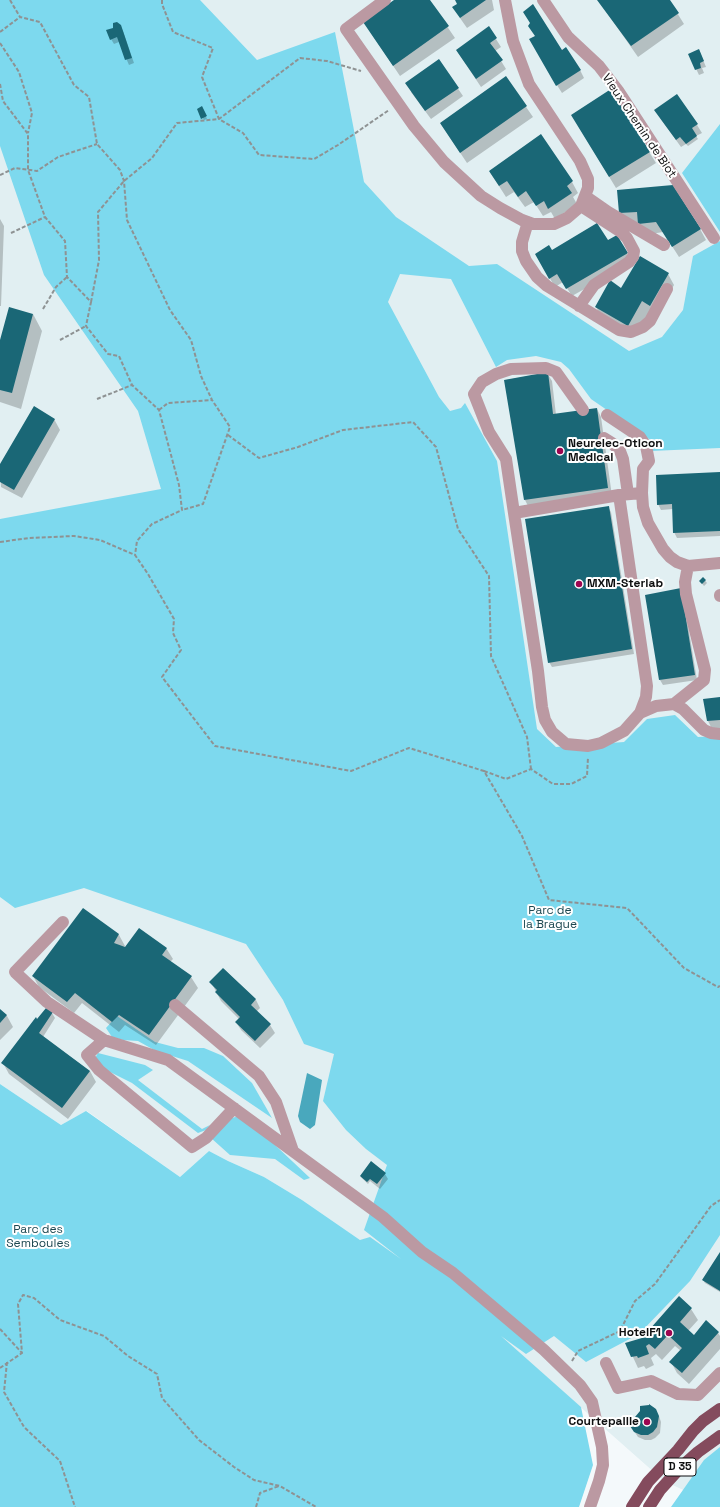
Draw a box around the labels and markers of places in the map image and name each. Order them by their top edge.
place label: Neurelec-Oticon Medical [568,437,663,465]
marker: Neurelec-Oticon Medical [555,446,565,456]
place label: MXM-Sterlab [587,577,663,591]
marker: MXM-Sterlab [574,579,584,589]
place label: HotelF1 [619,1326,661,1340]
marker: HotelF1 [664,1328,674,1338]
place label: Courtepaille [569,1415,639,1429]
marker: Courtepaille [642,1417,652,1427]

